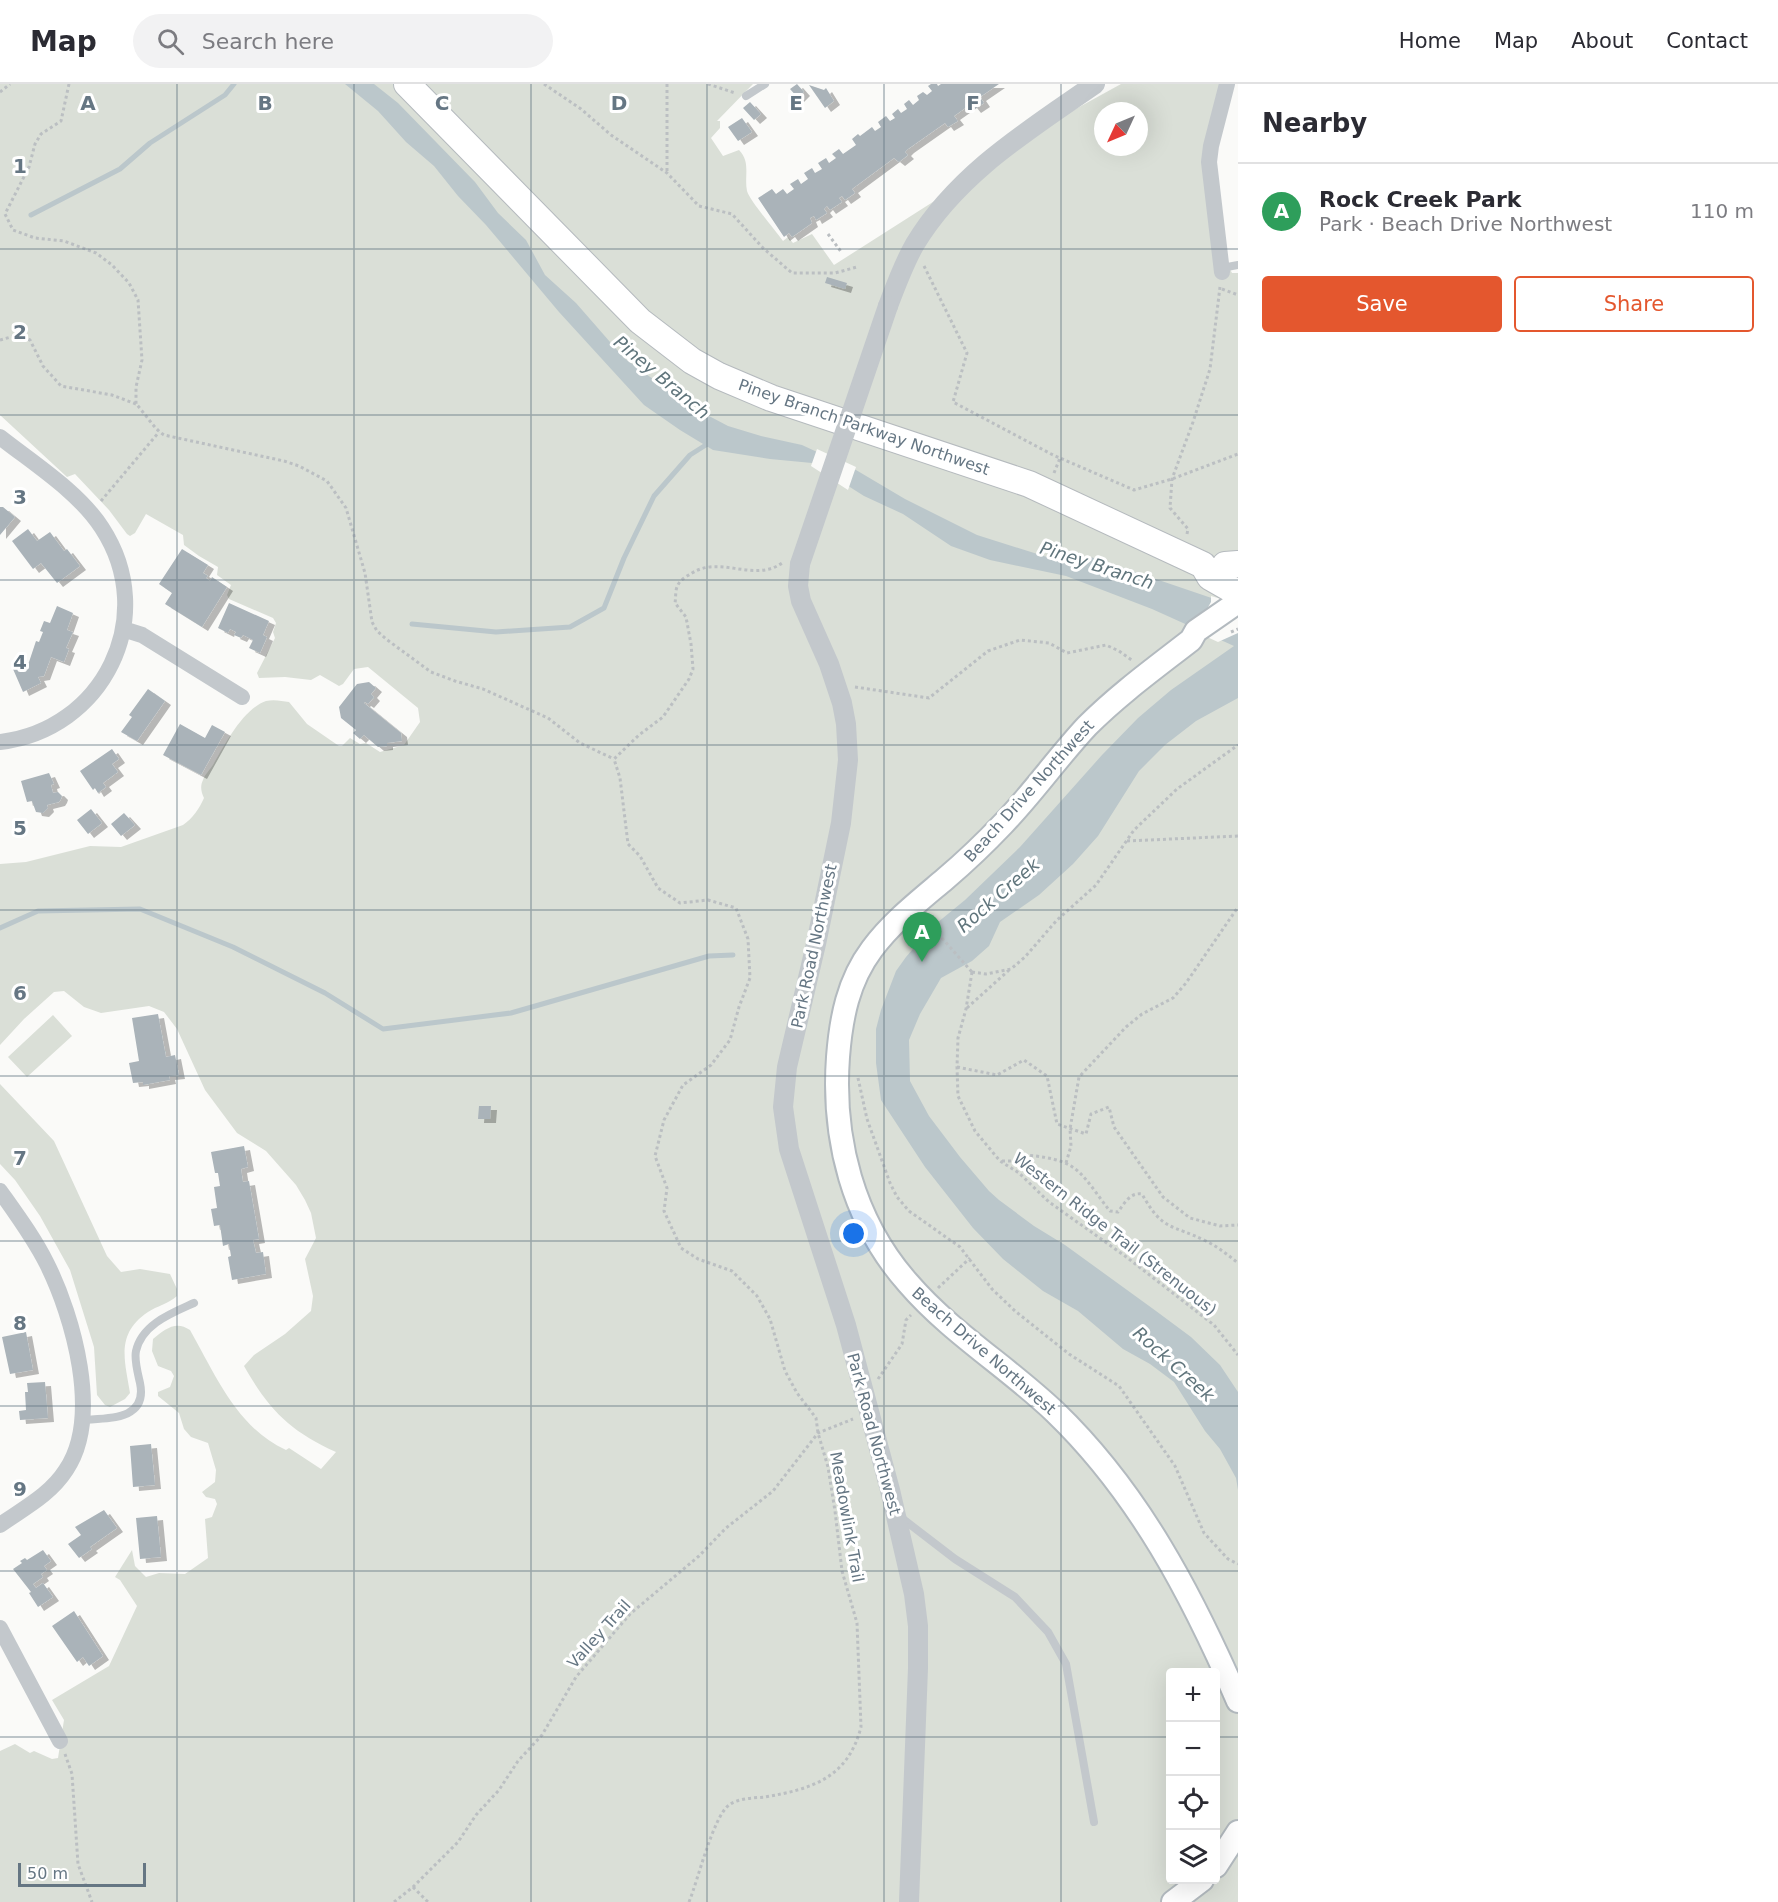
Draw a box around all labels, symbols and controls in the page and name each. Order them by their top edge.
search box [133,14,553,68]
text: Map [30,25,97,58]
icon: search [154,25,187,58]
text: Search here [202,29,334,54]
text: Home [1399,29,1461,53]
text: Map [1494,29,1538,53]
text: About [1571,29,1633,53]
text: Contact [1666,29,1748,53]
text: A [80,91,96,115]
text: B [257,91,273,115]
text: C [435,91,449,115]
text: D [611,91,627,115]
text: E [789,91,803,115]
text: F [966,91,980,115]
north arrow [1094,102,1148,156]
text: Nearby [1262,108,1367,138]
text: 1 [13,154,27,178]
text: Rock Creek Park [1319,187,1521,212]
text: A [1274,199,1289,223]
text: 110 m [1690,199,1754,223]
text: Park · Beach Drive Northwest [1319,212,1612,236]
button: Save [1262,276,1502,332]
button: Share [1514,276,1754,332]
text: 2 [13,320,27,344]
water label: Piney Branch [610,331,714,423]
street label: Piney Branch Parkway Northwest [736,375,992,479]
text: 3 [13,485,27,509]
water label: Piney Branch [1038,537,1156,593]
text: 4 [13,650,27,674]
street label: Beach Drive Northwest [960,716,1098,866]
text: 5 [13,816,27,840]
water label: Rock Creek [953,853,1045,936]
street label: Park Road Northwest [787,862,841,1030]
pin: A [902,912,942,962]
text: 6 [13,981,27,1005]
text: 7 [13,1146,27,1170]
street label: Western Ridge Trail (Strenuous) [1010,1149,1220,1319]
your location [839,1219,868,1248]
street label: Beach Drive Northwest [908,1283,1060,1419]
text: 8 [13,1311,27,1335]
water label: Rock Creek [1129,1322,1220,1407]
street label: Park Road Northwest [843,1351,905,1517]
street label: Meadowlink Trail [826,1450,868,1584]
text: 9 [13,1477,27,1501]
street label: Valley Trail [563,1596,635,1672]
map controls [1166,1668,1220,1884]
button: + [1166,1668,1220,1722]
button: − [1166,1722,1220,1776]
button: locate [1166,1776,1220,1830]
button: layers [1166,1830,1220,1884]
scale bar [18,1860,146,1888]
text: 50 m [27,1864,68,1883]

